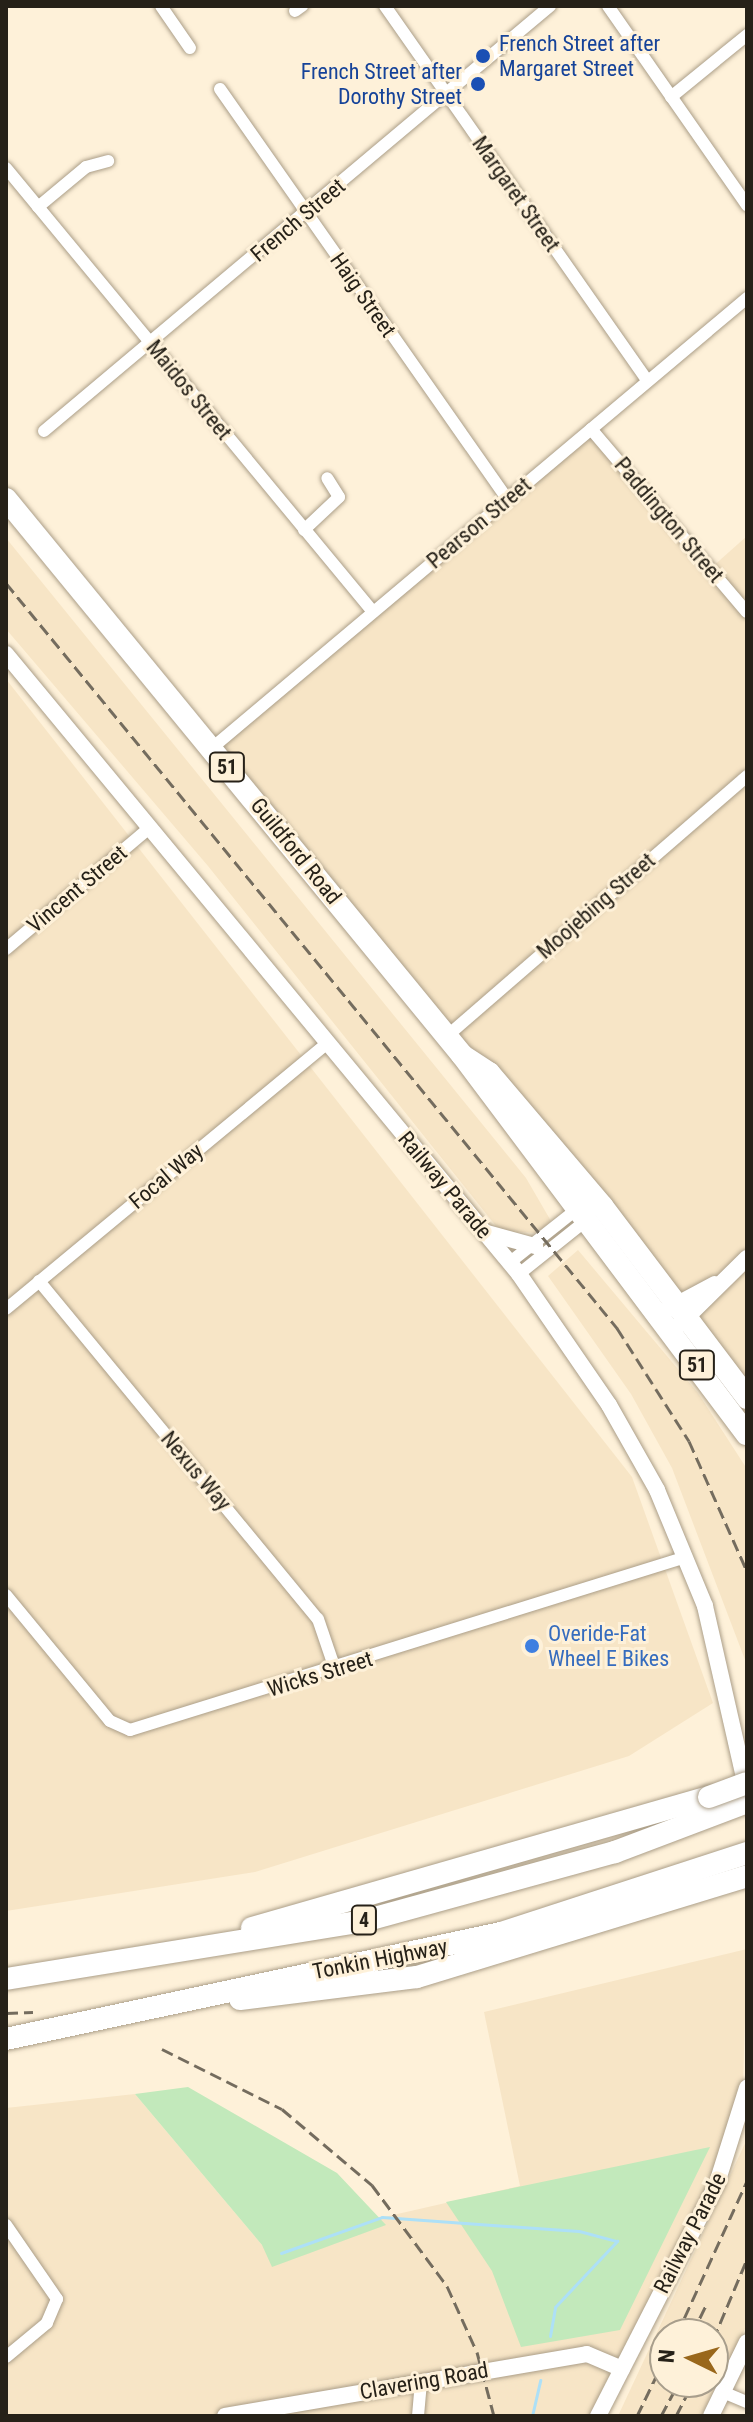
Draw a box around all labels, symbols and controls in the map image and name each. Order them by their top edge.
place label: French Street after Margaret Street [499,30,660,82]
marker: French Street after Margaret Street [474,47,492,65]
place label: French Street after Dorothy Street [301,58,462,110]
marker: French Street after Dorothy Street [469,75,487,93]
street label: Margaret Street [466,131,566,257]
street label: French Street [245,173,351,267]
street label: Haig Street [324,248,402,342]
street label: Maidos Street [141,335,237,445]
street label: Paddington Street [609,452,729,588]
street label: Pearson Street [422,472,536,574]
road number: 51 [207,751,247,783]
street label: Guildford Road [245,792,347,910]
street label: Vincent Street [22,840,132,938]
street label: Moojebing Street [532,848,660,964]
street label: Railway Parade [393,1126,497,1244]
street label: Focal Way [124,1138,208,1214]
road number: 51 [677,1349,717,1381]
street label: Nexus Way [155,1426,237,1516]
place label: Overide-Fat Wheel E Bikes [548,1620,669,1672]
marker: Overide-Fat Wheel E Bikes [523,1637,541,1655]
street label: Wicks Street [264,1646,376,1702]
road number: 4 [350,1904,378,1936]
street label: Tonkin Highway [310,1933,450,1985]
street label: Railway Parade [648,2168,732,2298]
north arrow [649,2318,729,2398]
text: N [654,2348,680,2364]
street label: Clavering Road [358,2357,490,2405]

